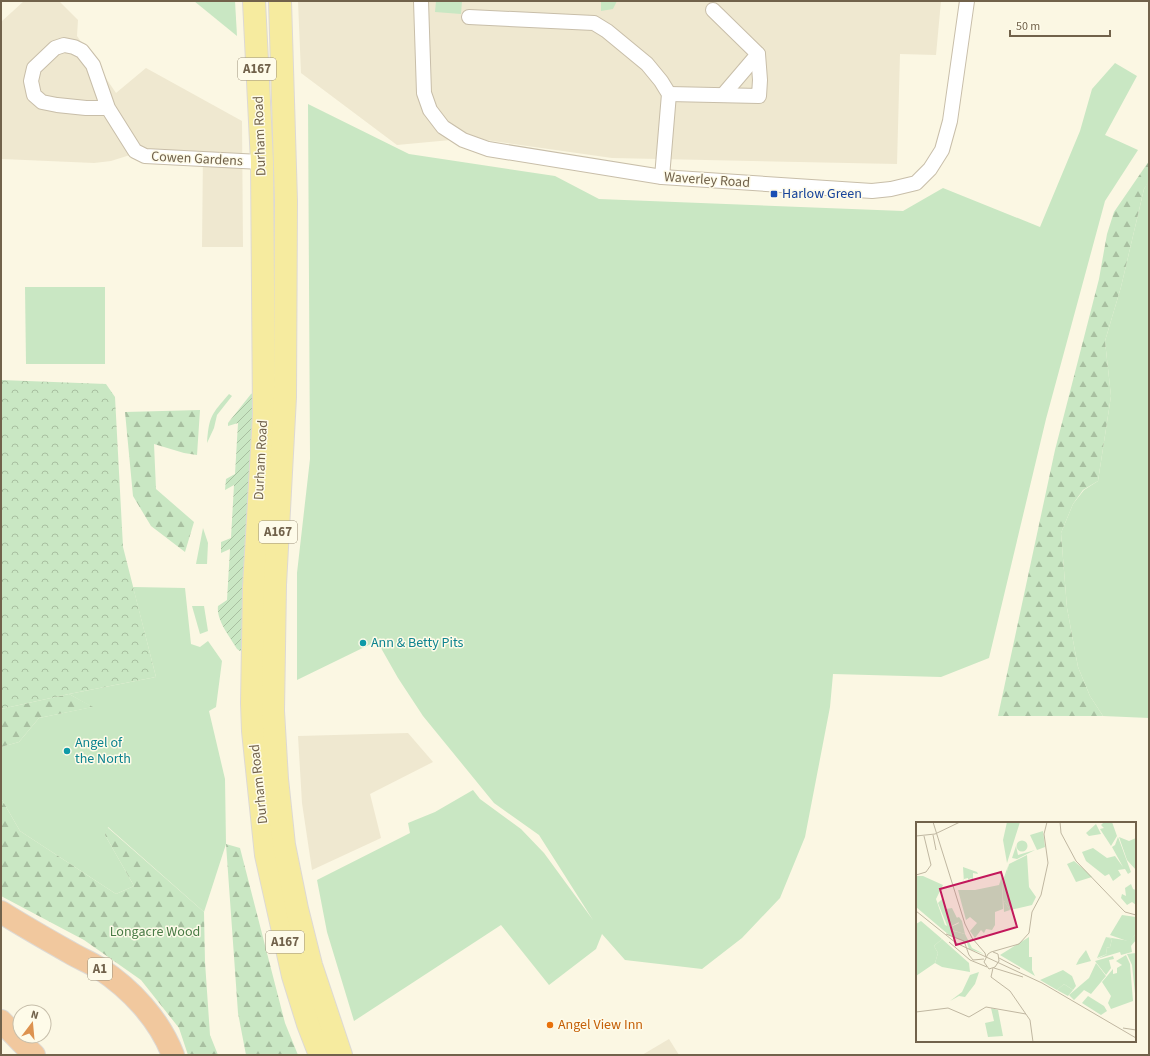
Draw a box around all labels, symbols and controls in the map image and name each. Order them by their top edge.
scale bar [1010,12,1110,38]
text: 50 m [1016,18,1040,35]
road number: A167 [238,58,276,80]
street label: Durham Road [249,96,271,176]
street label: Cowen Gardens [151,147,243,171]
street label: Waverley Road [663,167,751,193]
place label: Harlow Green [782,184,862,204]
marker: Harlow Green [769,189,779,199]
street label: Durham Road [249,419,273,501]
road number: A167 [259,521,297,543]
place label: Ann & Betty Pits [371,633,464,653]
marker: Ann & Betty Pits [358,638,368,648]
place label: Angel of the North [75,733,131,769]
street label: Durham Road [245,743,273,825]
marker: Angel of the North [62,746,72,756]
inset map [916,822,1136,1042]
park label: Longacre Wood [110,922,200,942]
road number: A167 [266,931,304,953]
road number: A1 [88,958,112,980]
north arrow [12,1004,52,1044]
text: N [29,1007,40,1023]
place label: Angel View Inn [558,1015,643,1035]
marker: Angel View Inn [545,1020,555,1030]

